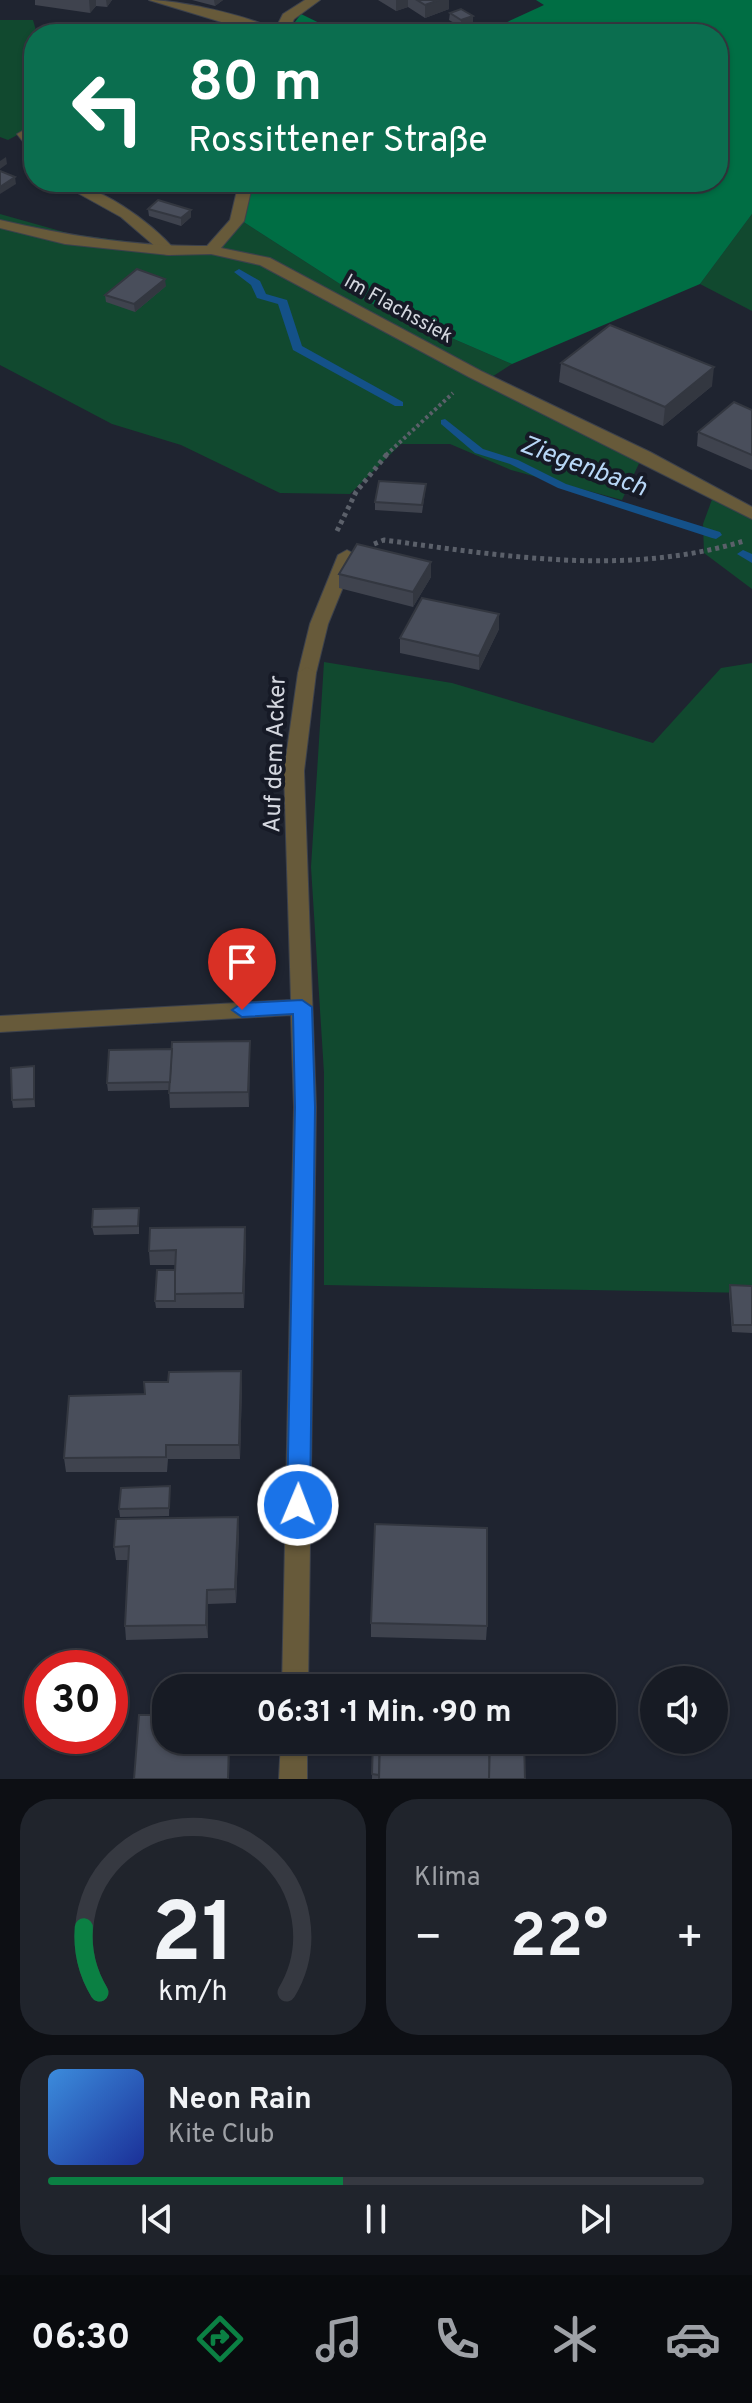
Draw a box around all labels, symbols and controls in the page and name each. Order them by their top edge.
text: 80 m [188,50,322,120]
icon: left [56,56,160,160]
text: Rossittener Straße [188,119,488,165]
street label: Im Flachssiek [339,269,457,350]
water label: Ziegenbach [515,429,651,505]
street label: Auf dem Acker [258,675,294,833]
pin [208,928,276,1010]
icon: arrive [220,940,264,984]
position arrow [256,1463,340,1547]
speed limit sign: 30 [24,1650,128,1754]
map controls [640,1666,728,1754]
button: sound [640,1666,728,1754]
text: 06:31 · 1 Min. · 90 m [257,1695,511,1732]
text: Klima [414,1862,480,1895]
text: 21 [151,1886,235,1991]
text: 22° [510,1902,608,1978]
text: − [414,1912,442,1968]
text: + [676,1912,704,1968]
text: km/h [158,1975,228,2011]
text: Neon Rain [168,2082,312,2119]
text: Kite Club [168,2119,274,2152]
icon: previous [135,2197,179,2241]
icon: pause [354,2197,398,2241]
icon: next [573,2197,617,2241]
icon: directions [192,2311,248,2367]
icon: music [311,2311,367,2367]
icon: phone [429,2311,485,2367]
icon: climate [547,2311,603,2367]
icon: car [665,2311,721,2367]
text: 06:30 [31,2316,130,2362]

